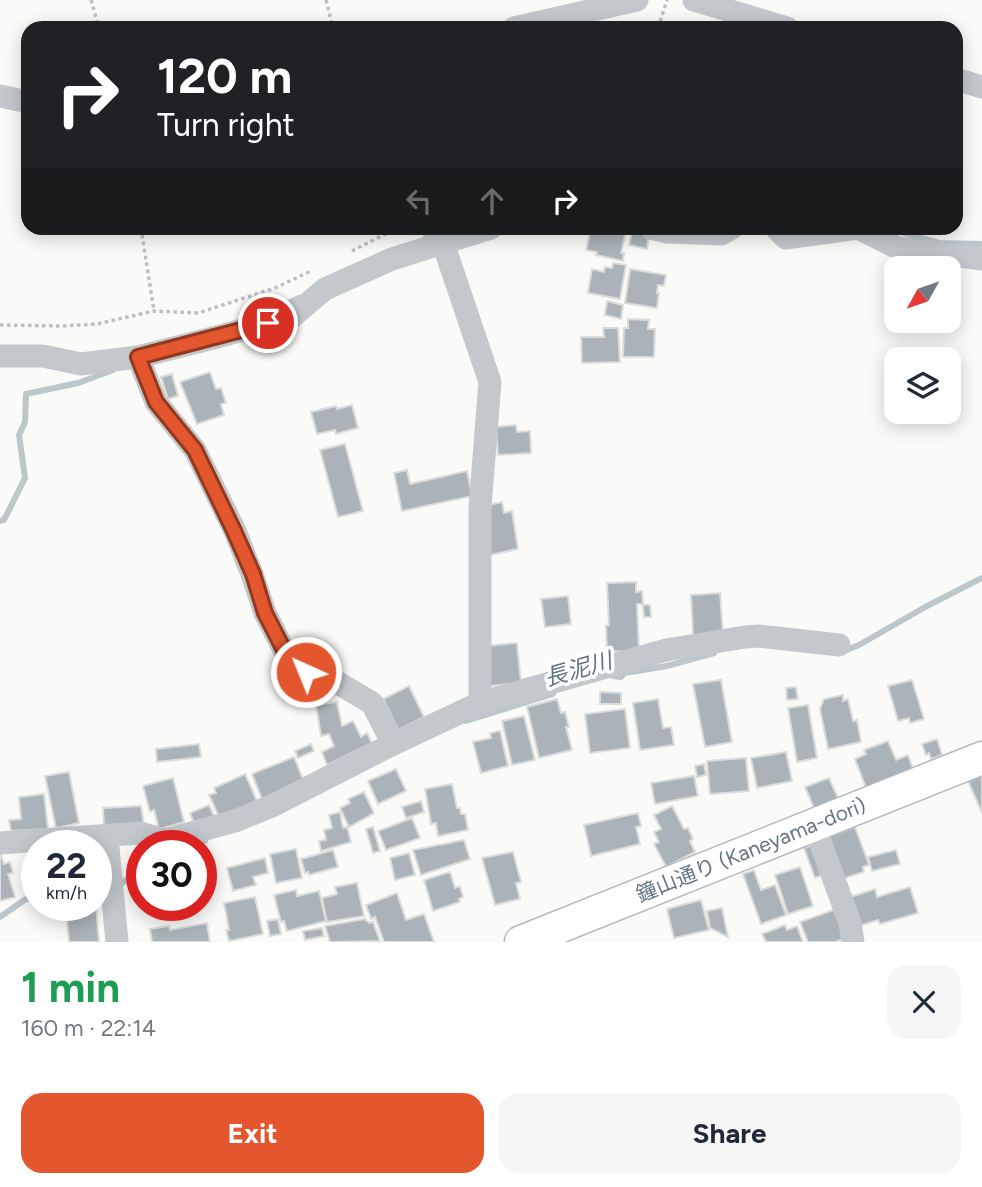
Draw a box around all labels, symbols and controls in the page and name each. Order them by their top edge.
text: 120 m [157,46,292,105]
icon: right [42,49,133,140]
text: Turn right [157,106,295,144]
icon: left [400,182,438,220]
icon: ahead [473,182,511,220]
icon: right [546,182,584,220]
north arrow [884,256,961,332]
map controls [884,256,961,424]
pin [238,293,298,353]
icon: arrive [249,304,287,342]
button: layers [884,347,961,424]
position arrow [269,635,343,709]
water label: 長泥川 [541,645,618,692]
street label: 鐘山通り (Kaneyama-dori) [632,792,869,907]
speed limit sign: 30 [126,830,217,921]
text: 22 [46,845,87,887]
text: km/h [46,882,87,904]
text: 1 min [21,962,120,1013]
button: close [887,965,961,1039]
text: 160 m · 22:14 [21,1014,156,1042]
button: Exit [21,1093,484,1173]
button: Share [498,1093,961,1173]

